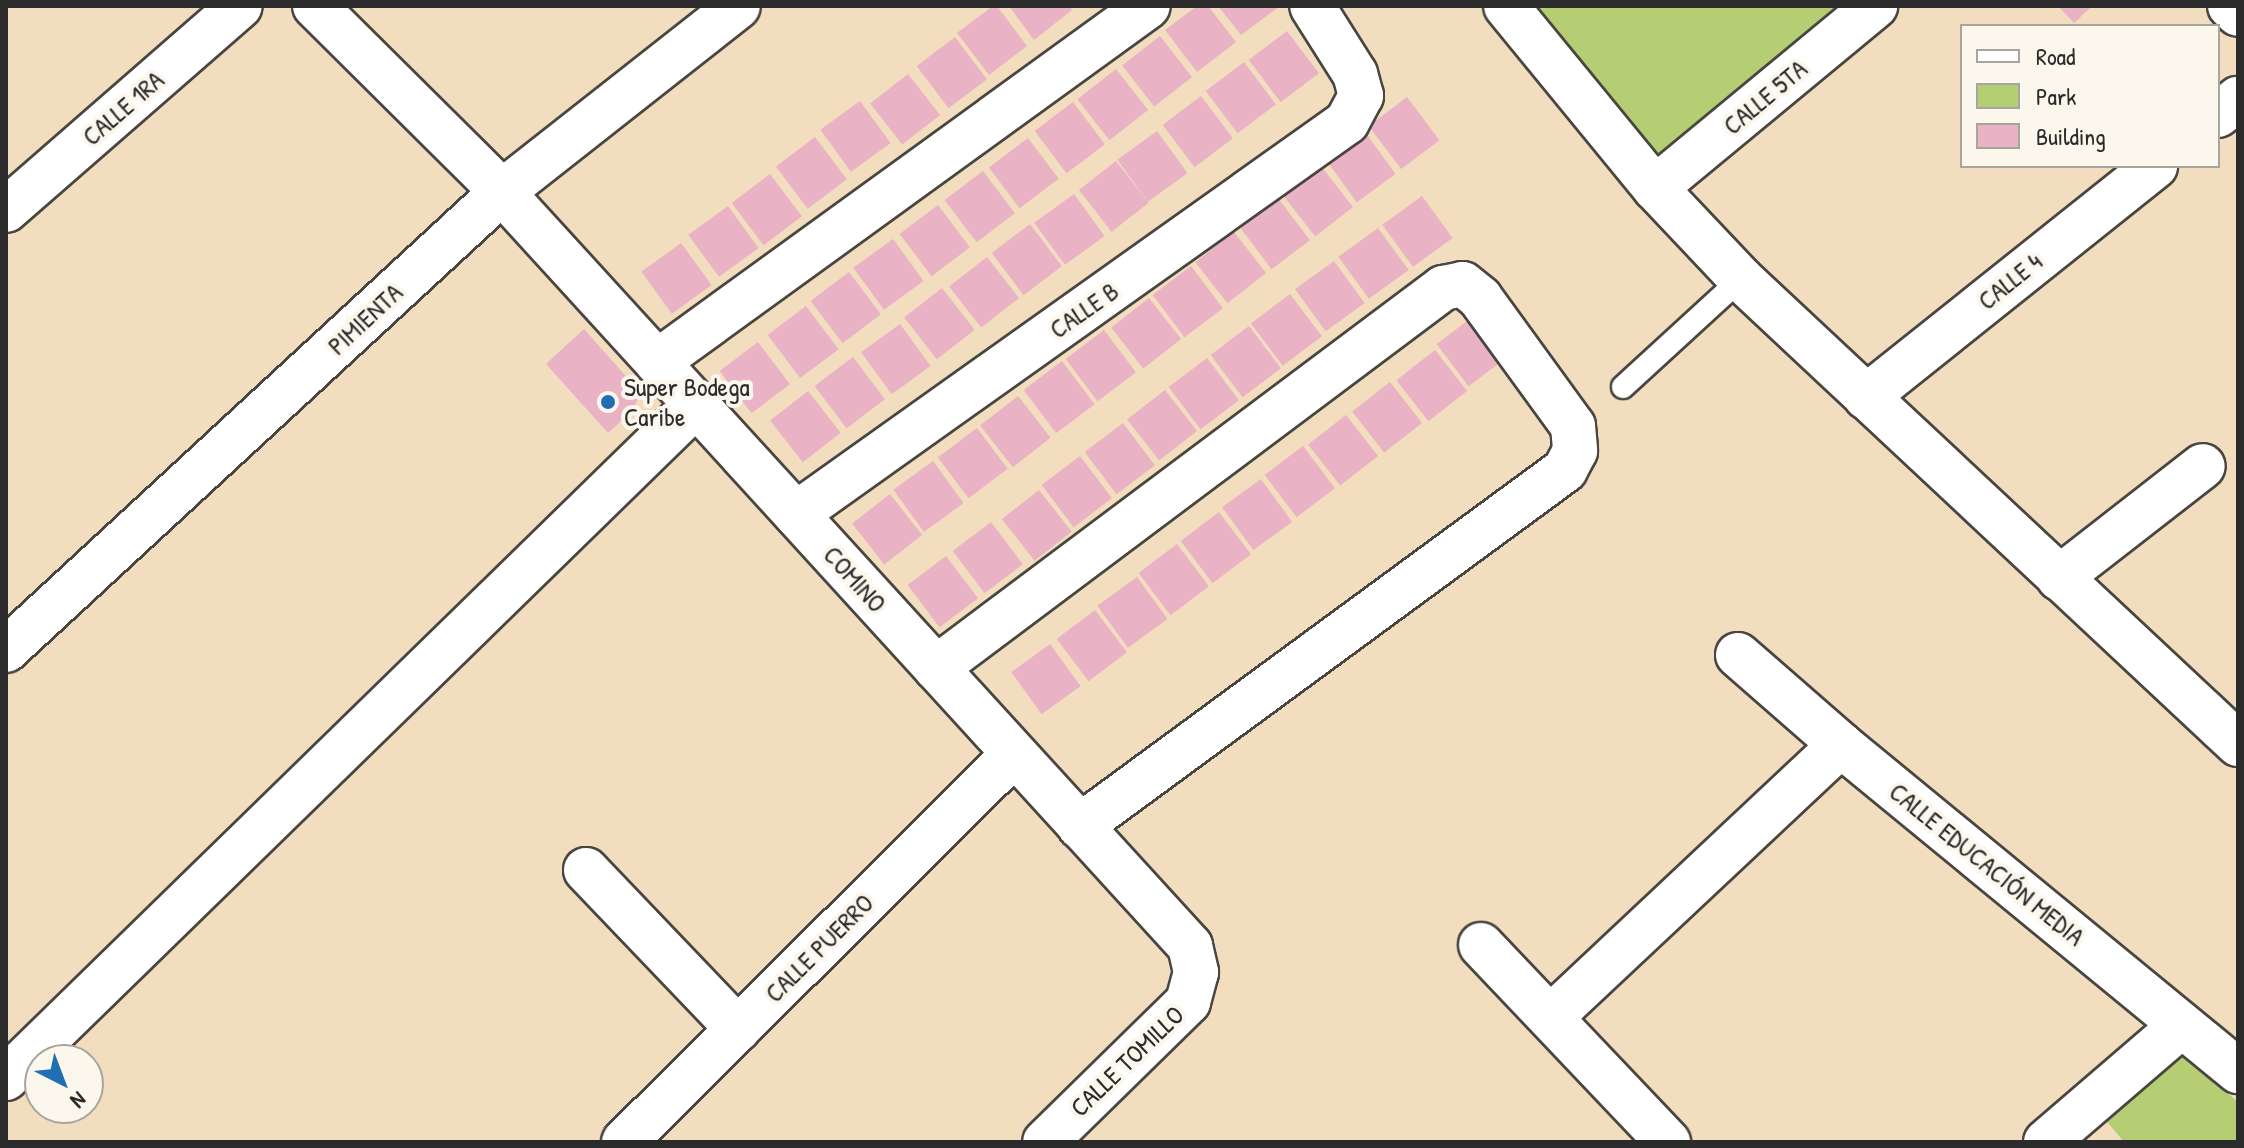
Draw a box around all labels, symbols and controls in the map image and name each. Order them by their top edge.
legend [1960,24,2220,168]
text: Road [2036,40,2075,72]
street label: CALLE 5TA [1717,53,1813,141]
street label: CALLE 1RA [76,64,170,152]
text: Park [2036,80,2076,112]
text: Building [2036,120,2106,152]
street label: CALLE 4 [1972,246,2048,316]
street label: CALLE B [1044,275,1124,345]
street label: PIMIENTA [321,277,409,361]
place label: Super Bodega Caribe [624,371,750,432]
marker: Super Bodega Caribe [599,393,617,411]
street label: COMINO [817,539,893,619]
street label: CALLE EDUCACIÓN MEDIA [1883,776,2091,952]
street label: CALLE PUERRO [758,887,880,1009]
street label: CALLE TOMILLO [1064,999,1190,1123]
north arrow [24,1044,104,1124]
text: N [64,1085,93,1115]

